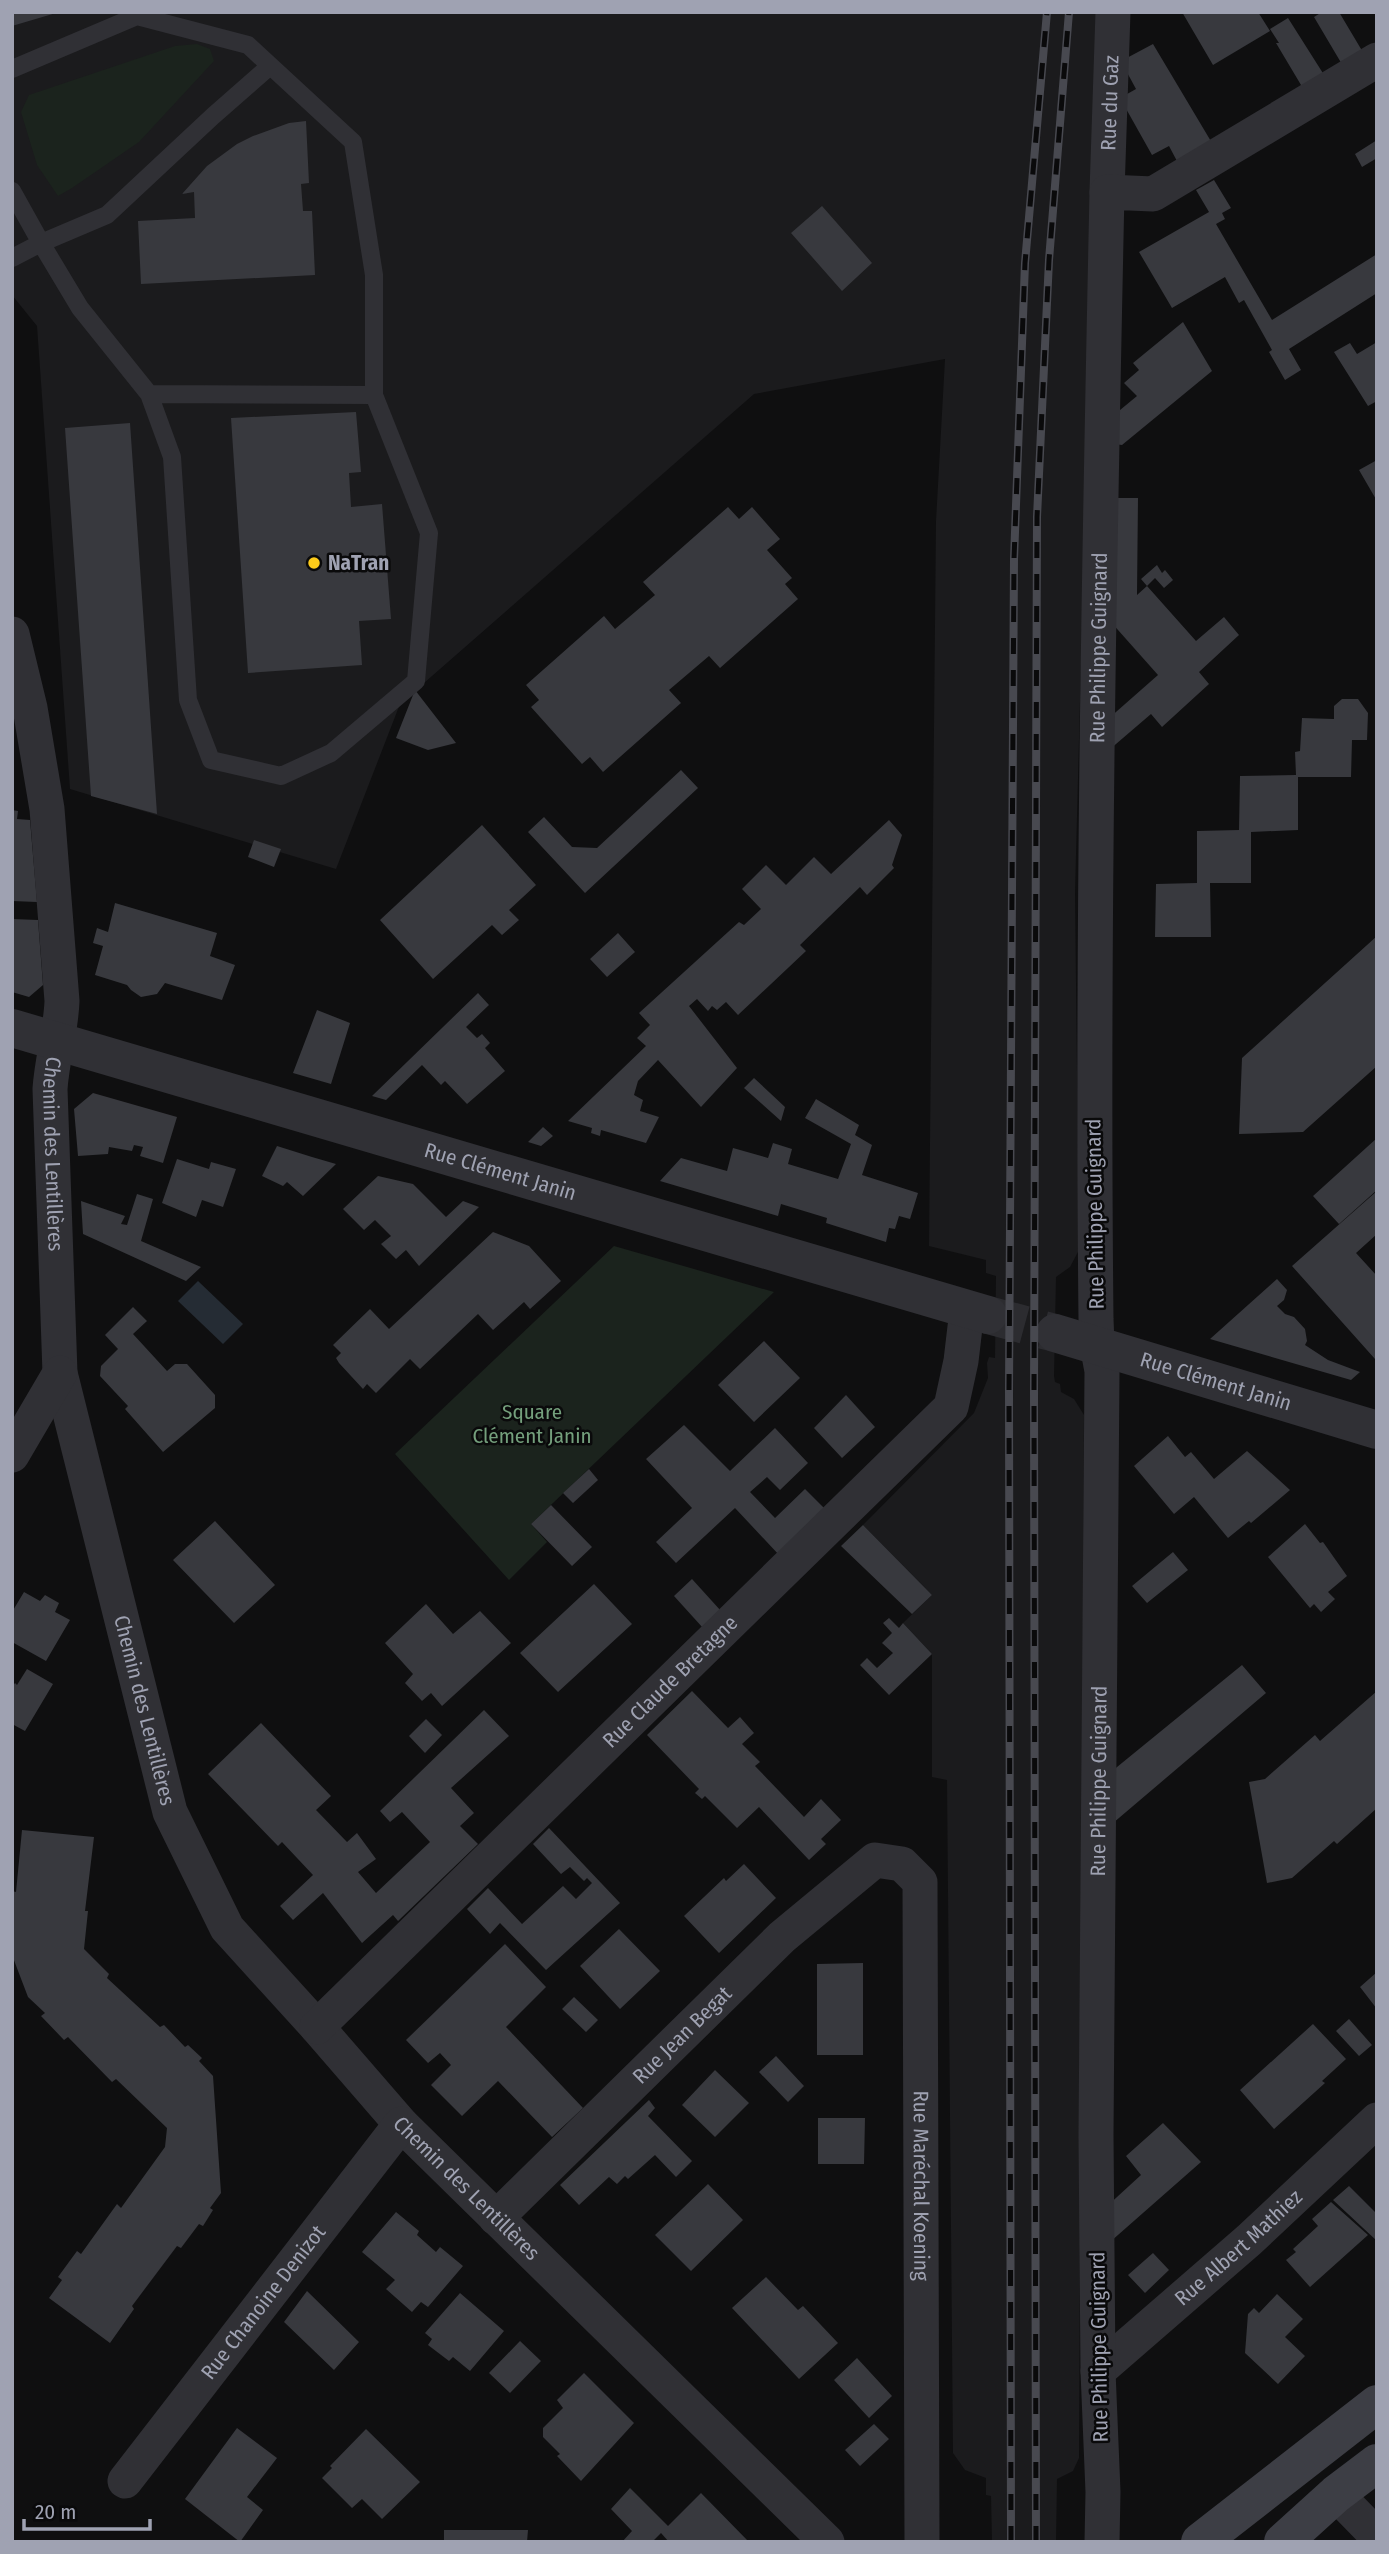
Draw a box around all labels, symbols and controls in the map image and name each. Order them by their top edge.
street label: Rue du Gaz [1095,55,1125,151]
place label: NaTran [328,550,389,576]
street label: Rue Philippe Guignard [1084,552,1113,743]
marker: NaTran [306,555,322,571]
street label: Chemin des Lentillères [37,1055,69,1252]
street label: Rue Philippe Guignard [1080,1118,1110,1310]
street label: Rue Clément Janin [421,1137,579,1206]
street label: Rue Clément Janin [1137,1346,1295,1417]
park label: Square Clément Janin [472,1399,592,1449]
street label: Rue Claude Bretagne [597,1610,743,1753]
street label: Chemin des Lentillères [108,1613,181,1808]
street label: Rue Philippe Guignard [1085,1686,1113,1877]
street label: Rue Jean Begat [627,1981,737,2089]
street label: Rue Maréchal Koening [908,2090,934,2281]
street label: Chemin des Lentillères [388,2111,545,2266]
street label: Rue Albert Mathiez [1170,2184,1308,2311]
street label: Rue Chanoine Denizot [195,2220,331,2385]
street label: Rue Philippe Guignard [1084,2251,1114,2443]
scale bar [24,2488,150,2532]
text: 20 m [35,2499,76,2525]

